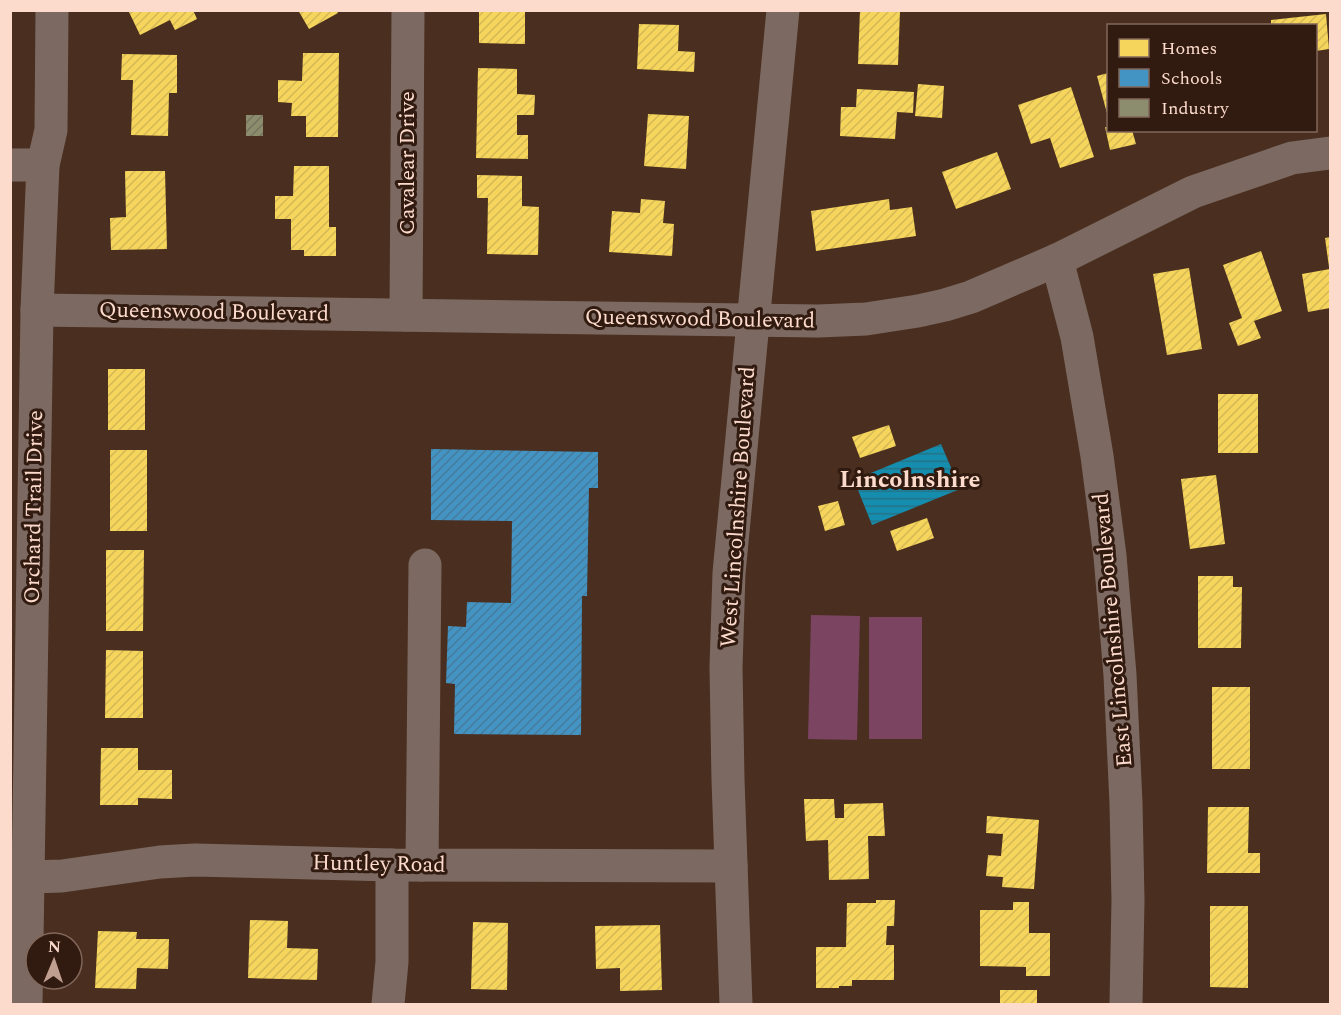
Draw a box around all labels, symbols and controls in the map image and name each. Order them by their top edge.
legend [1107,24,1317,132]
text: Homes [1161,35,1217,62]
text: Schools [1161,65,1223,92]
street label: Cavalear Drive [391,91,424,235]
text: Industry [1161,95,1230,122]
street label: Queenswood Boulevard [99,293,329,331]
street label: Queenswood Boulevard [585,300,815,338]
street label: West Lincolnshire Boulevard [712,365,764,649]
street label: Orchard Trail Drive [16,410,52,604]
district label: Lincolnshire [839,462,981,498]
street label: East Lincolnshire Boulevard [1085,491,1141,769]
street label: Huntley Road [312,846,446,882]
north arrow [24,931,84,991]
text: N [48,935,61,959]

